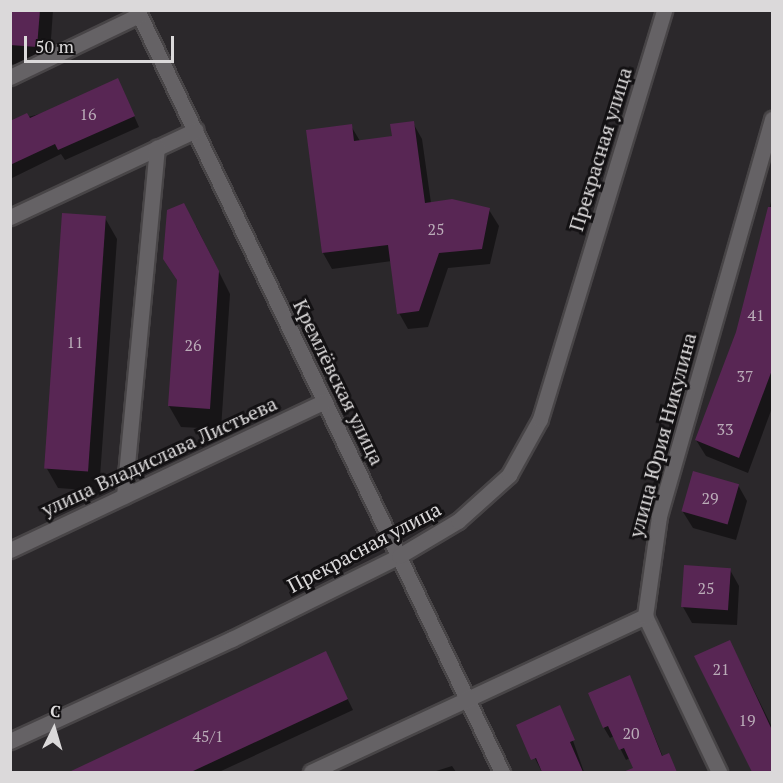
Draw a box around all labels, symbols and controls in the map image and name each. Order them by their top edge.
scale bar [27,24,177,62]
text: 50 m [35,34,74,58]
street label: Прекрасная улица [564,64,636,234]
house number: 16 [79,104,97,124]
house number: 25 [427,219,445,239]
street label: Кремлёвская улица [288,295,390,469]
house number: 41 [747,305,765,325]
street label: улица Юрия Никулина [623,330,701,540]
house number: 11 [66,332,84,352]
house number: 26 [184,335,202,355]
house number: 37 [736,366,754,386]
street label: улица Владислава Листьева [37,391,281,521]
house number: 33 [716,419,734,439]
house number: 29 [701,488,719,508]
street label: Прекрасная улица [283,496,445,598]
house number: 25 [697,578,715,598]
house number: 21 [712,659,730,679]
north arrow [24,699,84,759]
text: С [49,700,62,722]
house number: 19 [738,710,756,730]
house number: 20 [622,723,640,743]
house number: 45/1 [192,726,224,746]

